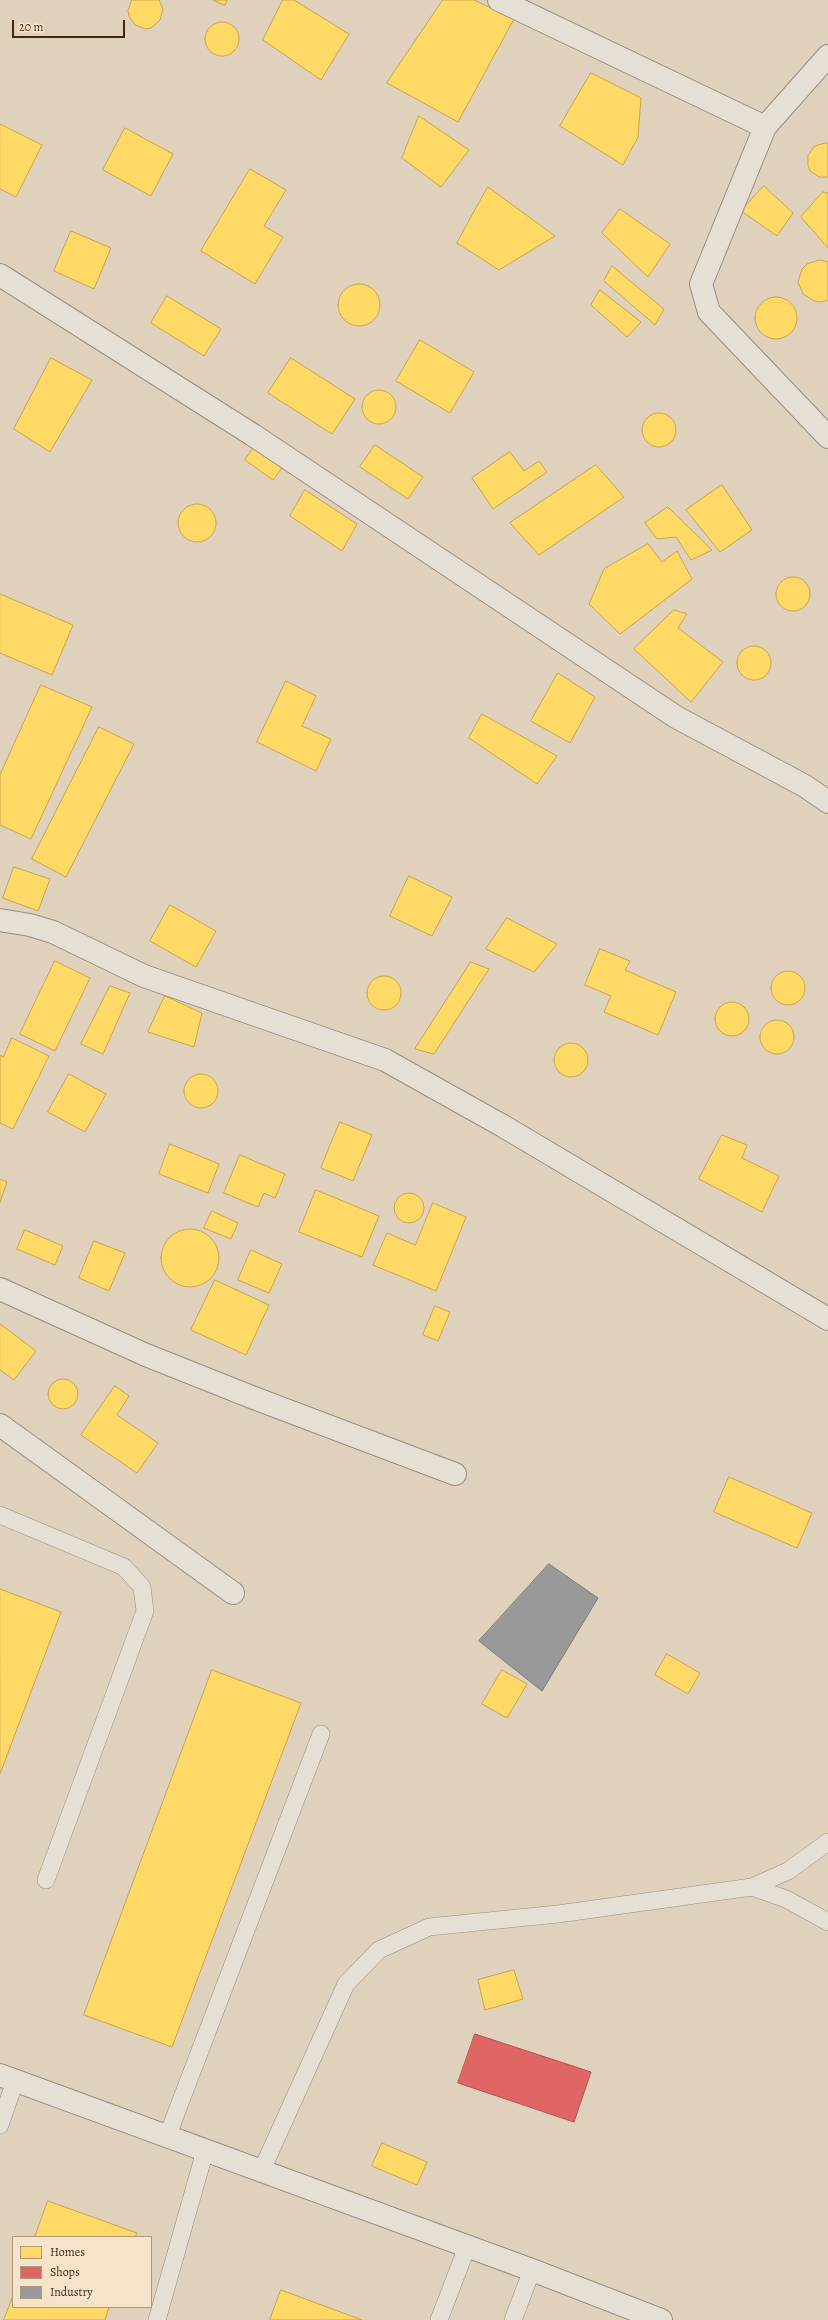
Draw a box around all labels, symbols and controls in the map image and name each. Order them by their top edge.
scale bar [14,12,127,38]
text: 20 m [19,19,43,35]
legend [12,2236,152,2308]
text: Homes [50,2244,85,2260]
text: Shops [50,2264,80,2280]
text: Industry [50,2284,93,2300]

